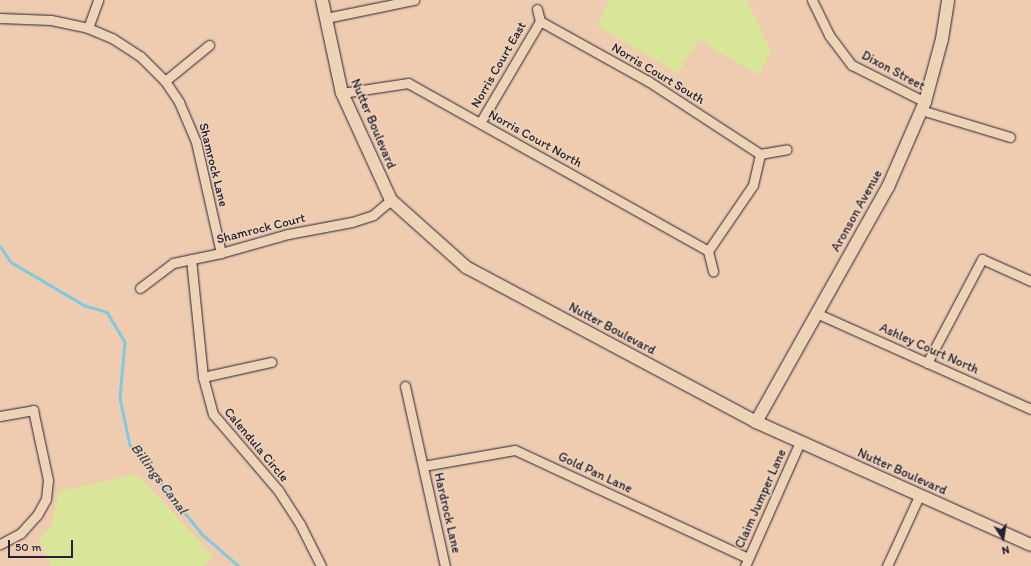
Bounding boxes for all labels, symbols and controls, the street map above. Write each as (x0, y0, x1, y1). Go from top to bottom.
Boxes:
street label: Norris Court East (468, 19, 530, 111)
street label: Norris Court South (609, 40, 707, 108)
street label: Dixon Street (859, 48, 927, 94)
street label: Nutter Boulevard (347, 76, 399, 172)
street label: Norris Court North (485, 107, 585, 171)
street label: Shamrock Lane (195, 121, 231, 209)
street label: Aronson Avenue (828, 168, 886, 254)
street label: Shamrock Court (215, 210, 307, 248)
street label: Nutter Boulevard (566, 299, 658, 359)
street label: Ashley Court North (877, 320, 981, 378)
street label: Calendula Circle (220, 405, 292, 485)
water label: Billings Canal (127, 441, 191, 517)
street label: Nutter Boulevard (855, 445, 949, 499)
street label: Claim Jumper Lane (732, 447, 790, 551)
street label: Gold Pan Lane (555, 449, 635, 497)
street label: Hardrock Lane (430, 471, 464, 555)
north arrow (983, 518, 1023, 558)
scale bar (10, 532, 75, 558)
text: 50 m (15, 540, 41, 554)
text: N (1001, 543, 1011, 557)

